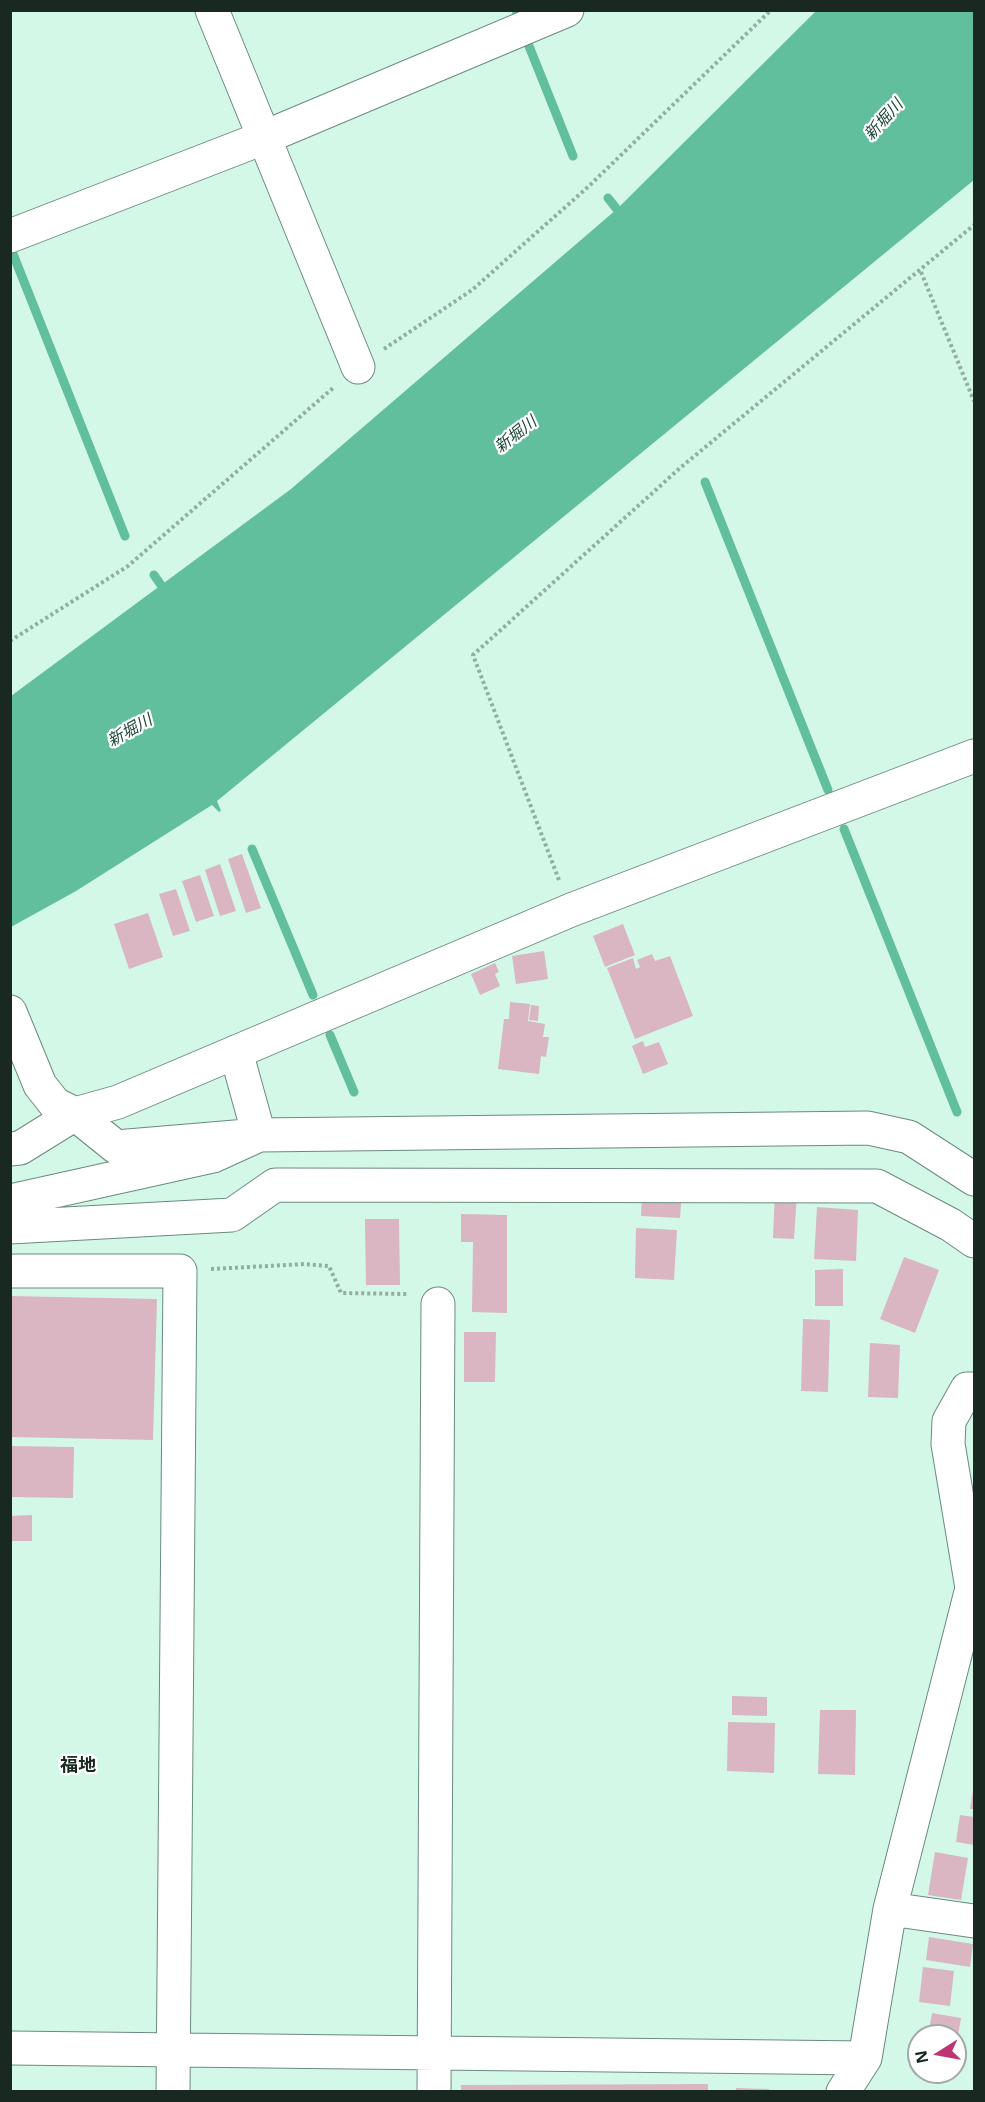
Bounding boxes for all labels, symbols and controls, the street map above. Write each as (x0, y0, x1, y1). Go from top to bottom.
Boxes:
water label: 新堀川 (861, 96, 907, 144)
water label: 新堀川 (491, 413, 541, 457)
water label: 新堀川 (104, 711, 156, 751)
district label: 福地 (60, 1755, 96, 1777)
north arrow (907, 2024, 967, 2084)
text: N (909, 2049, 933, 2066)

